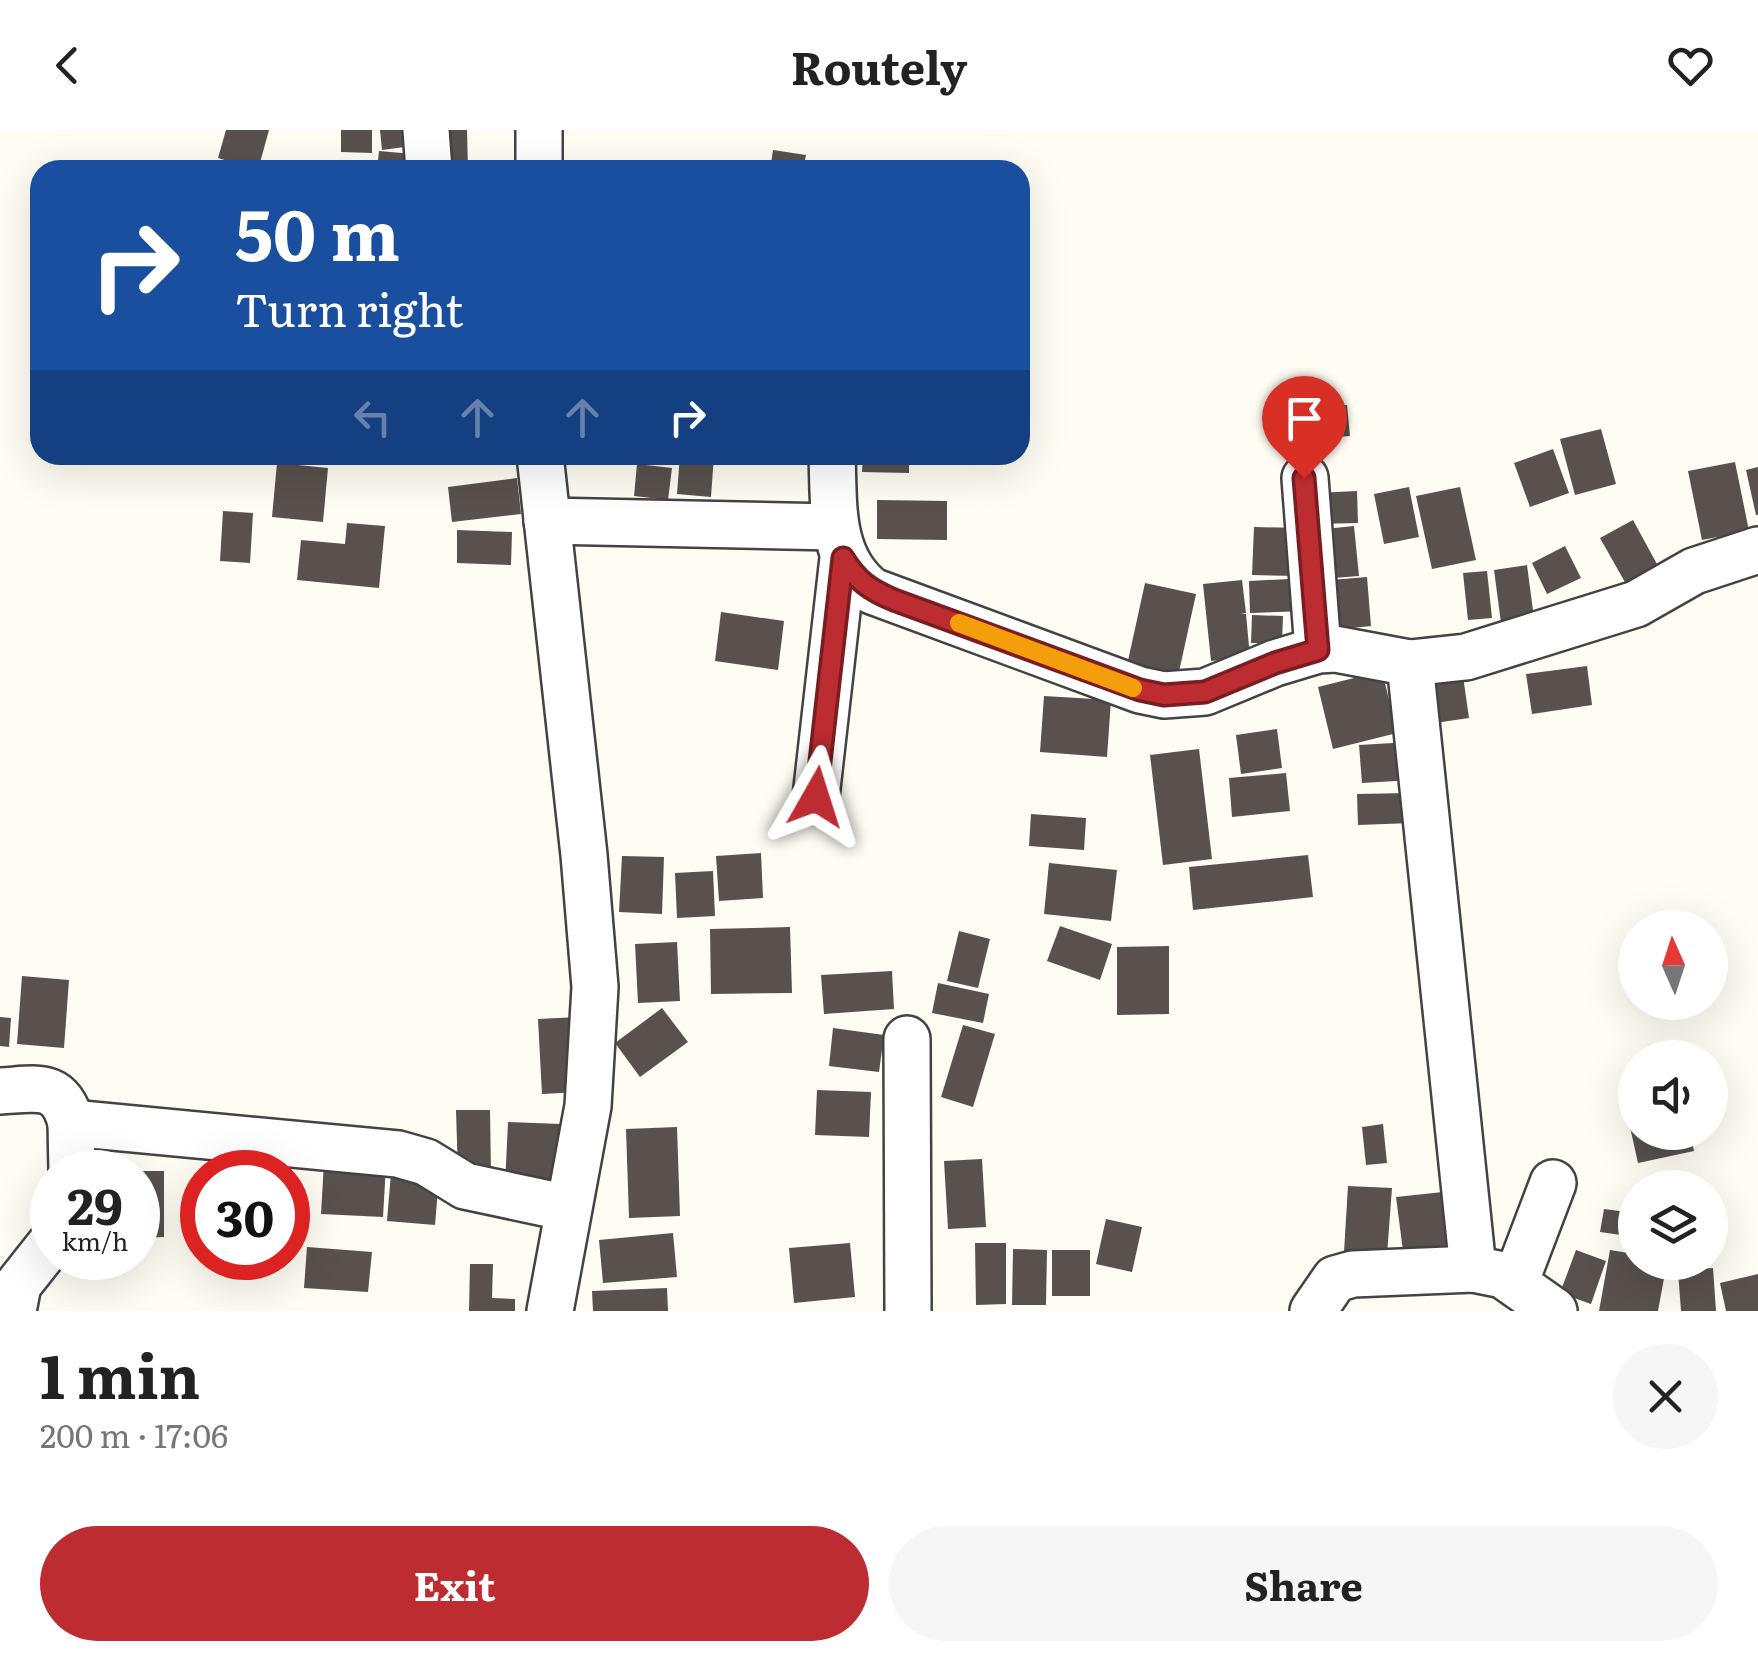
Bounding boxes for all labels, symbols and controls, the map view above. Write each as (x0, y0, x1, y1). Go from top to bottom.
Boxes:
text: Routely (791, 32, 967, 99)
icon: back (40, 38, 95, 93)
icon: heart (1663, 38, 1718, 93)
text: 50 m (235, 179, 400, 283)
icon: right (70, 200, 200, 330)
text: Turn right (235, 274, 463, 341)
pin (1262, 376, 1347, 479)
icon: left (345, 390, 400, 445)
icon: ahead (450, 390, 505, 445)
icon: ahead (555, 390, 610, 445)
icon: right (660, 390, 715, 445)
icon: arrive (1277, 391, 1332, 446)
position arrow (764, 745, 868, 849)
north arrow (1618, 910, 1728, 1020)
map controls (1618, 910, 1728, 1280)
button: sound (1618, 1040, 1728, 1150)
speed limit sign: 30 (180, 1150, 310, 1280)
text: 29 (67, 1166, 123, 1240)
button: layers (1618, 1170, 1728, 1280)
text: km/h (62, 1222, 128, 1259)
text: 1 min (40, 1328, 200, 1417)
button: close (1613, 1344, 1718, 1449)
text: 200 m · 17:06 (40, 1410, 228, 1458)
button: Exit (40, 1526, 869, 1641)
button: Share (889, 1526, 1718, 1641)

